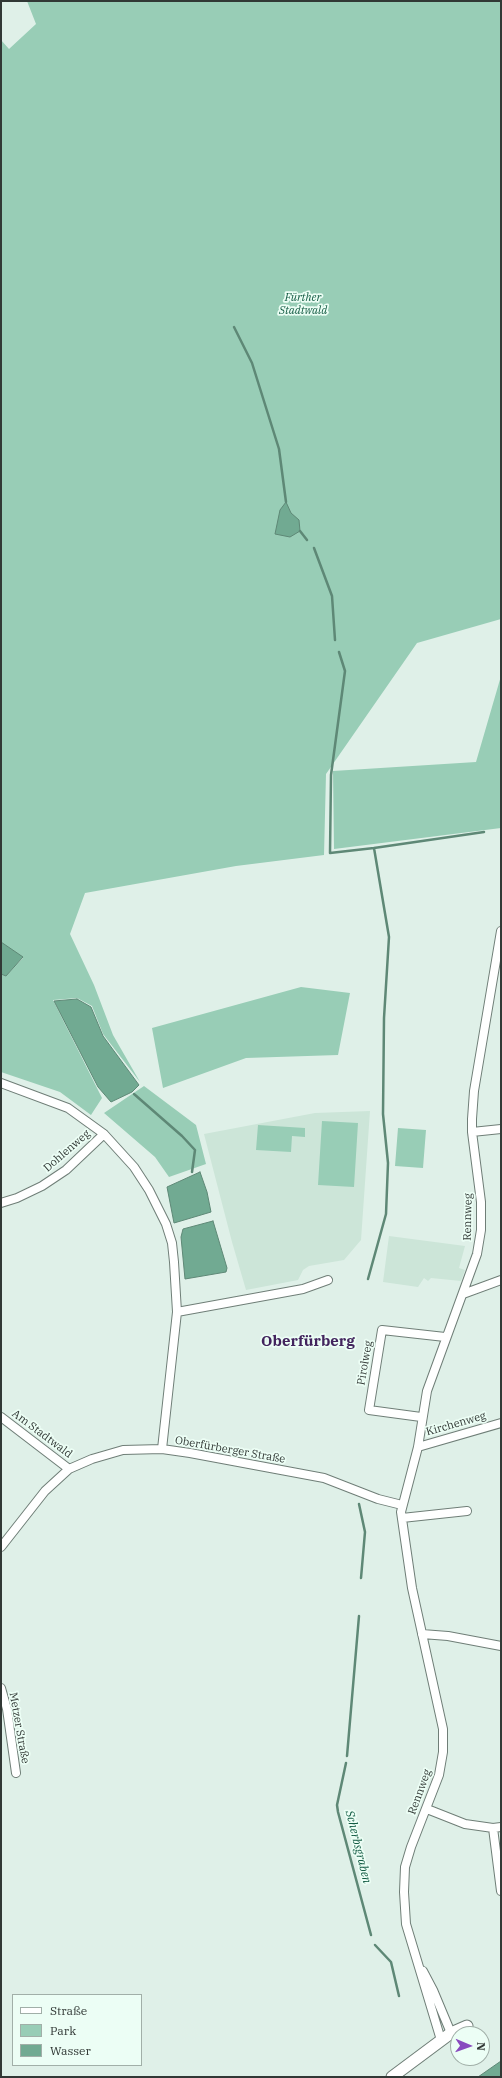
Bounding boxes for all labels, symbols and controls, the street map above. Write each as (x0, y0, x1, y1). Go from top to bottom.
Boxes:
park label: Fürther Stadtwald (279, 291, 327, 317)
street label: Dohlenweg (41, 1127, 93, 1175)
street label: Rennweg (461, 1193, 475, 1241)
district label: Oberfürberg (261, 1333, 355, 1351)
street label: Pirolweg (355, 1340, 375, 1386)
street label: Am Stadtwald (9, 1407, 75, 1461)
street label: Kirchenweg (424, 1409, 488, 1439)
street label: Oberfürberger Straße (174, 1434, 286, 1466)
street label: Metzer Straße (6, 1691, 32, 1765)
street label: Rennweg (406, 1767, 434, 1817)
water label: Scherbsgraben (342, 1809, 374, 1885)
legend (12, 1994, 142, 2066)
text: Straße (50, 2003, 87, 2018)
text: Park (50, 2023, 76, 2038)
north arrow (450, 2026, 490, 2066)
text: N (474, 2042, 488, 2051)
text: Wasser (50, 2043, 91, 2058)

